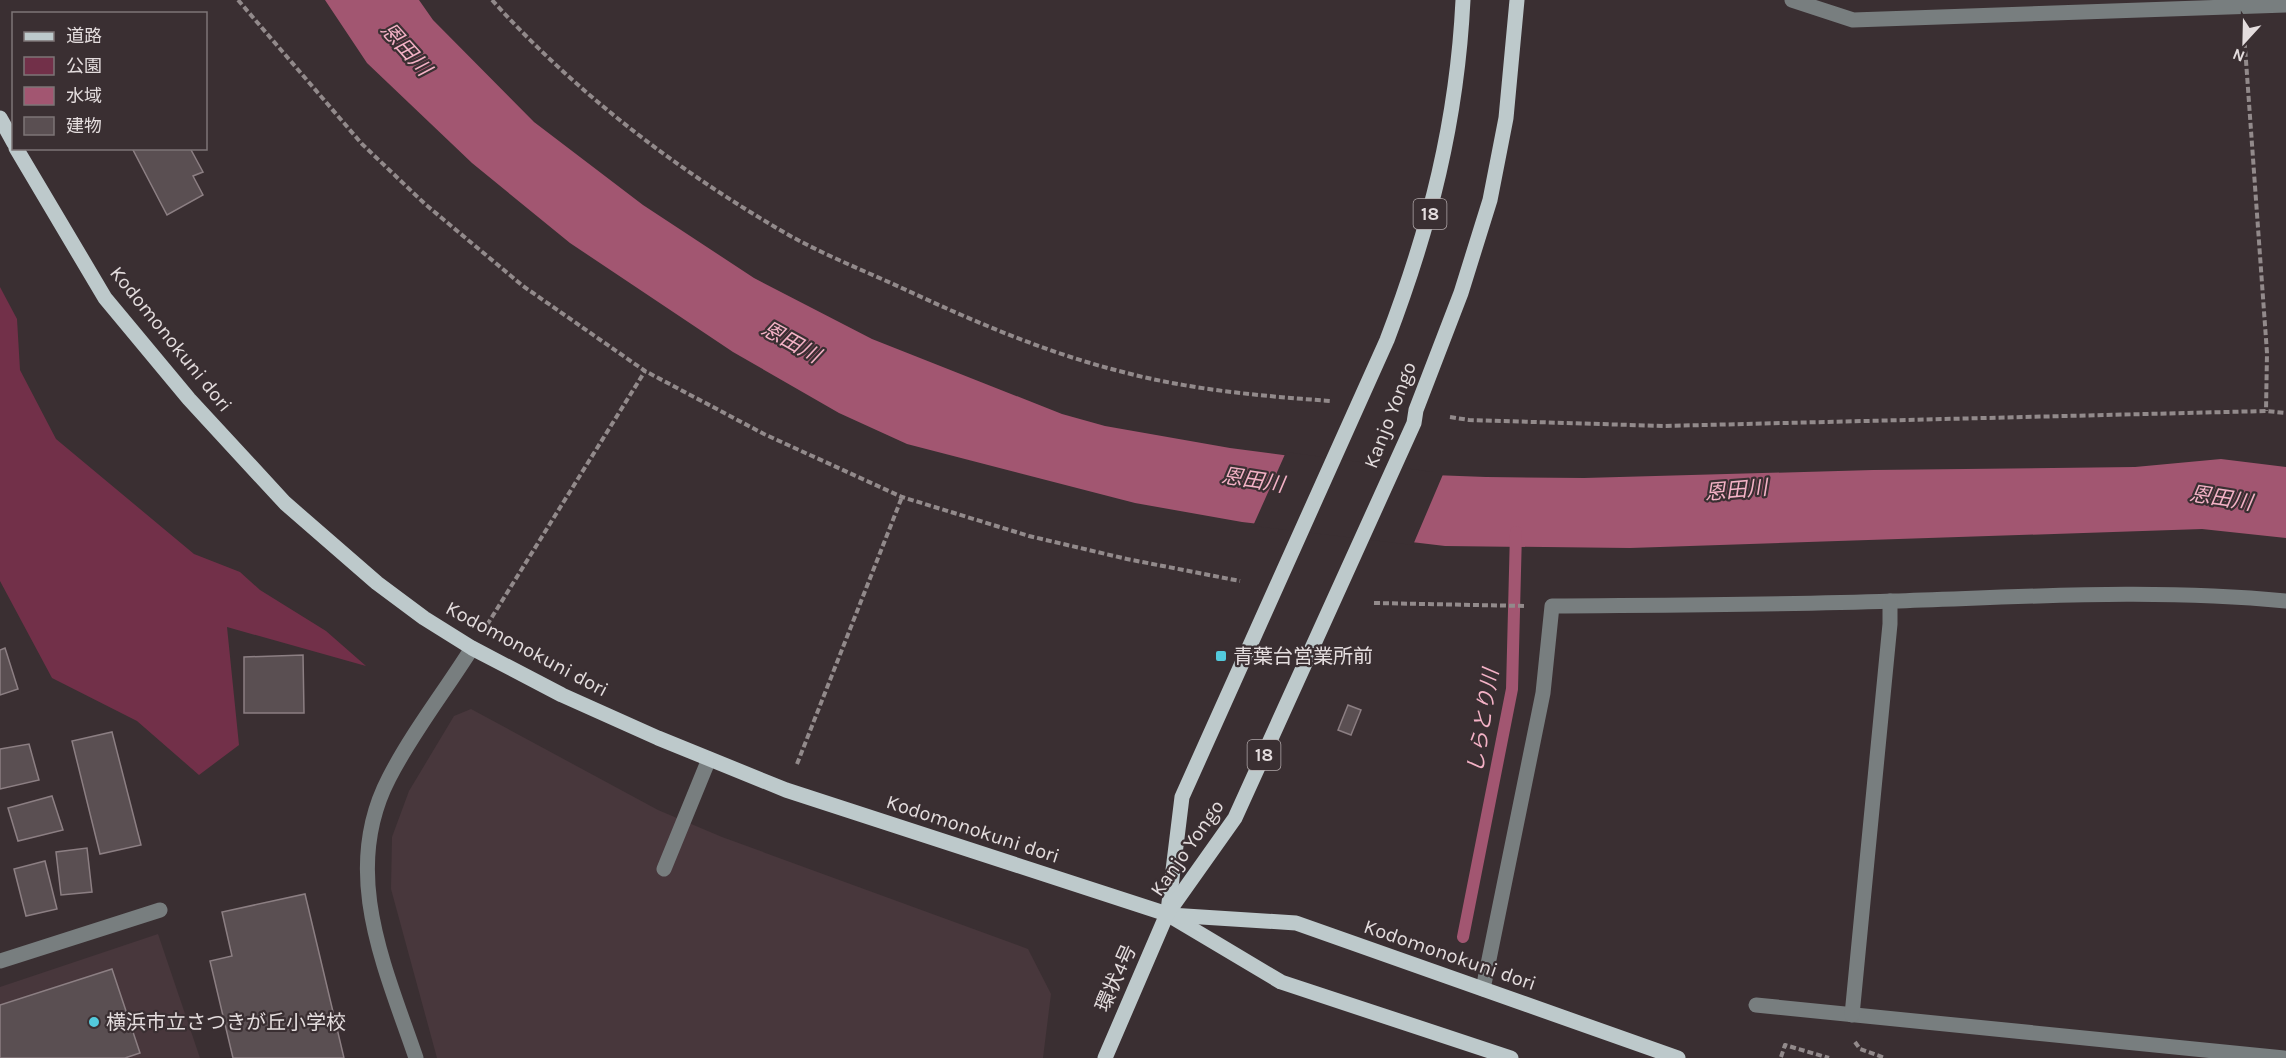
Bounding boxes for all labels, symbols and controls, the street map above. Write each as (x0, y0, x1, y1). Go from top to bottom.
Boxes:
legend (12, 12, 207, 150)
north arrow (2214, 12, 2274, 72)
water label: 恩田川 (376, 18, 437, 82)
text: 道路 (66, 25, 102, 47)
text: N (2230, 44, 2247, 66)
text: 公園 (66, 55, 102, 77)
text: 水域 (66, 85, 102, 107)
text: 建物 (66, 115, 102, 137)
road number: 18 (1414, 199, 1446, 229)
street label: Kodomonokuni dori (105, 262, 237, 416)
water label: 恩田川 (758, 316, 826, 369)
street label: Kanjo Yongo (1359, 359, 1421, 471)
water label: 恩田川 (1220, 463, 1288, 497)
water label: 恩田川 (1704, 475, 1770, 505)
water label: 恩田川 (2188, 481, 2256, 515)
street label: Kodomonokuni dori (442, 596, 612, 702)
place label: 青葉台営業所前 (1233, 645, 1373, 668)
marker: 青葉台営業所前 (1214, 649, 1228, 663)
water label: しらとり川 (1463, 665, 1503, 775)
road number: 18 (1248, 740, 1280, 770)
street label: Kodomonokuni dori (884, 790, 1062, 868)
street label: Kanjo Yongo (1145, 795, 1229, 901)
street label: Kodomonokuni dori (1361, 915, 1539, 995)
street label: 環状4号 (1091, 941, 1141, 1015)
place label: 横浜市立さつきが丘小学校 (106, 1011, 346, 1034)
marker: 横浜市立さつきが丘小学校 (87, 1015, 101, 1029)

